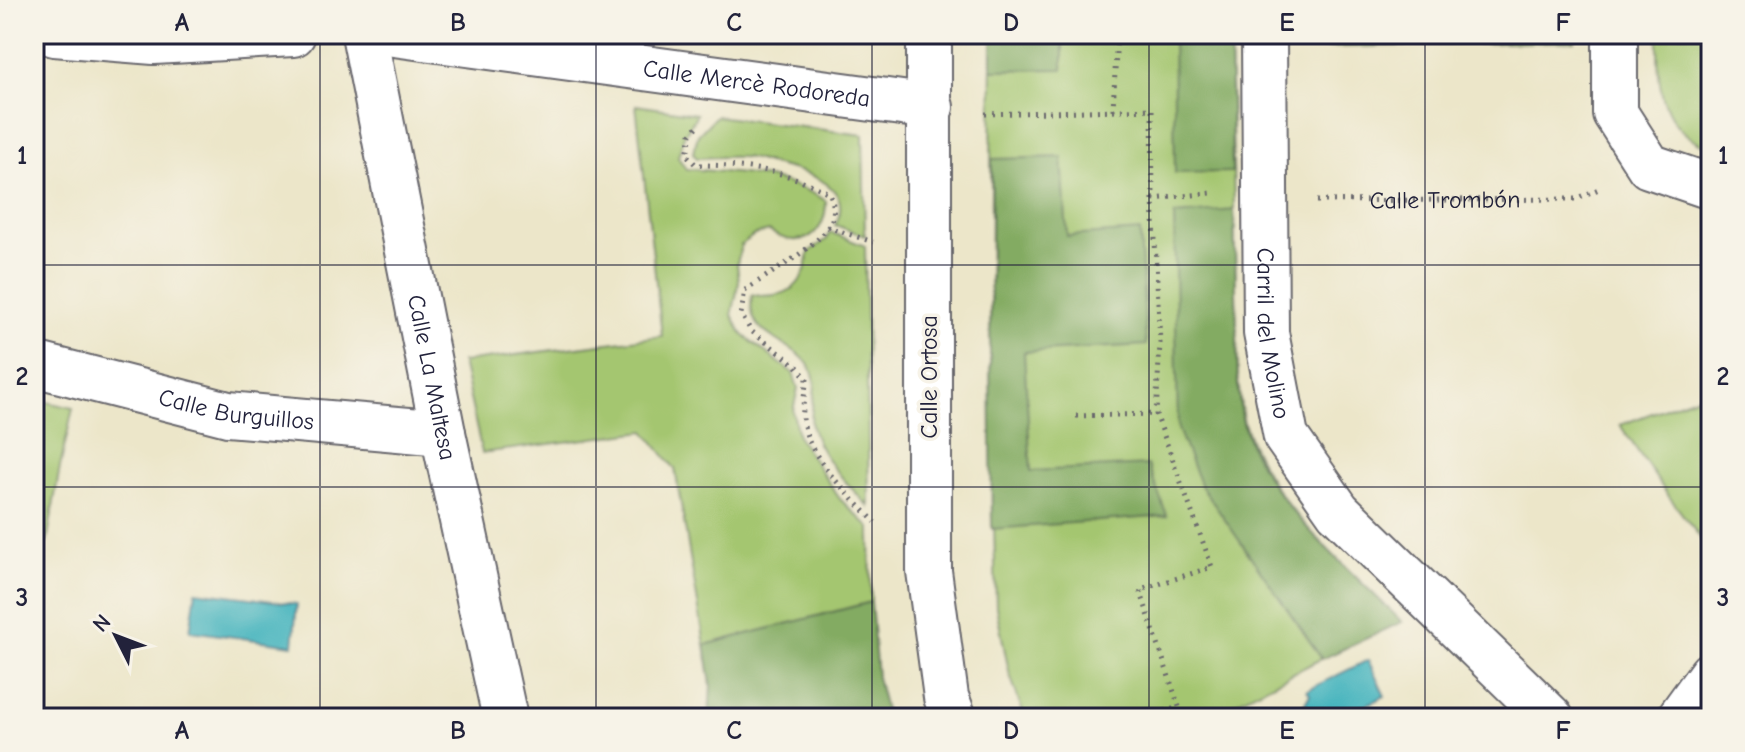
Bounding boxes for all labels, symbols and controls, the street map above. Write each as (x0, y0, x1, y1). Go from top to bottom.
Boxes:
text: A (175, 8, 190, 38)
text: B (450, 8, 466, 38)
text: C (726, 8, 742, 38)
text: D (1003, 8, 1019, 38)
text: E (1279, 8, 1295, 38)
text: F (1555, 8, 1571, 38)
street label: Calle Mercè Rodoreda (641, 54, 872, 113)
text: 1 (17, 141, 27, 171)
text: 1 (1718, 141, 1728, 171)
street label: Calle Trombón (1369, 185, 1520, 215)
street label: Carril del Molino (1251, 248, 1296, 421)
street label: Calle La Maltesa (402, 292, 462, 463)
street label: Calle Ortosa (915, 315, 943, 439)
text: 2 (16, 362, 28, 392)
text: 2 (1717, 362, 1729, 392)
street label: Calle Burguillos (156, 383, 315, 436)
text: 3 (16, 583, 28, 613)
text: 3 (1717, 583, 1729, 613)
north arrow (76, 596, 156, 676)
text: N (87, 609, 116, 637)
text: A (175, 716, 190, 746)
text: B (450, 716, 466, 746)
text: C (726, 716, 742, 746)
text: D (1003, 716, 1019, 746)
text: E (1279, 716, 1295, 746)
text: F (1555, 716, 1571, 746)

